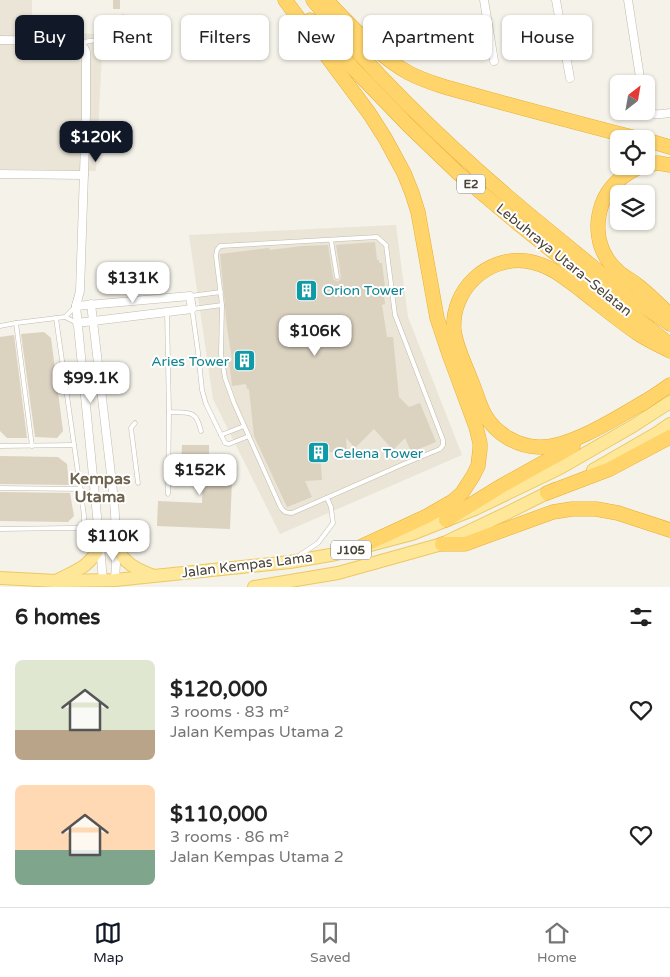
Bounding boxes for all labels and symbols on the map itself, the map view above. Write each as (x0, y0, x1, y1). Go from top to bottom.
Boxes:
north arrow (610, 75, 655, 120)
pin: $120K (61, 120, 131, 163)
road number: E2 (457, 174, 485, 193)
street label: Lebuhraya Utara–Selatan (493, 200, 635, 320)
pin: $131K (98, 262, 168, 304)
building icon: Orion Tower (295, 278, 319, 302)
place label: Orion Tower (323, 282, 405, 299)
pin: $106K (280, 314, 350, 357)
building icon: Aries Tower (233, 349, 257, 373)
place label: Aries Tower (151, 353, 230, 370)
pin: $99.1K (50, 362, 132, 404)
building icon: Celena Tower (306, 441, 330, 465)
place label: Celena Tower (334, 445, 424, 462)
pin: $152K (165, 454, 235, 496)
district label: Kempas Utama (69, 469, 131, 507)
pin: $110K (78, 520, 148, 562)
road number: J105 (331, 540, 371, 560)
street label: Jalan Kempas Lama (181, 549, 313, 581)

